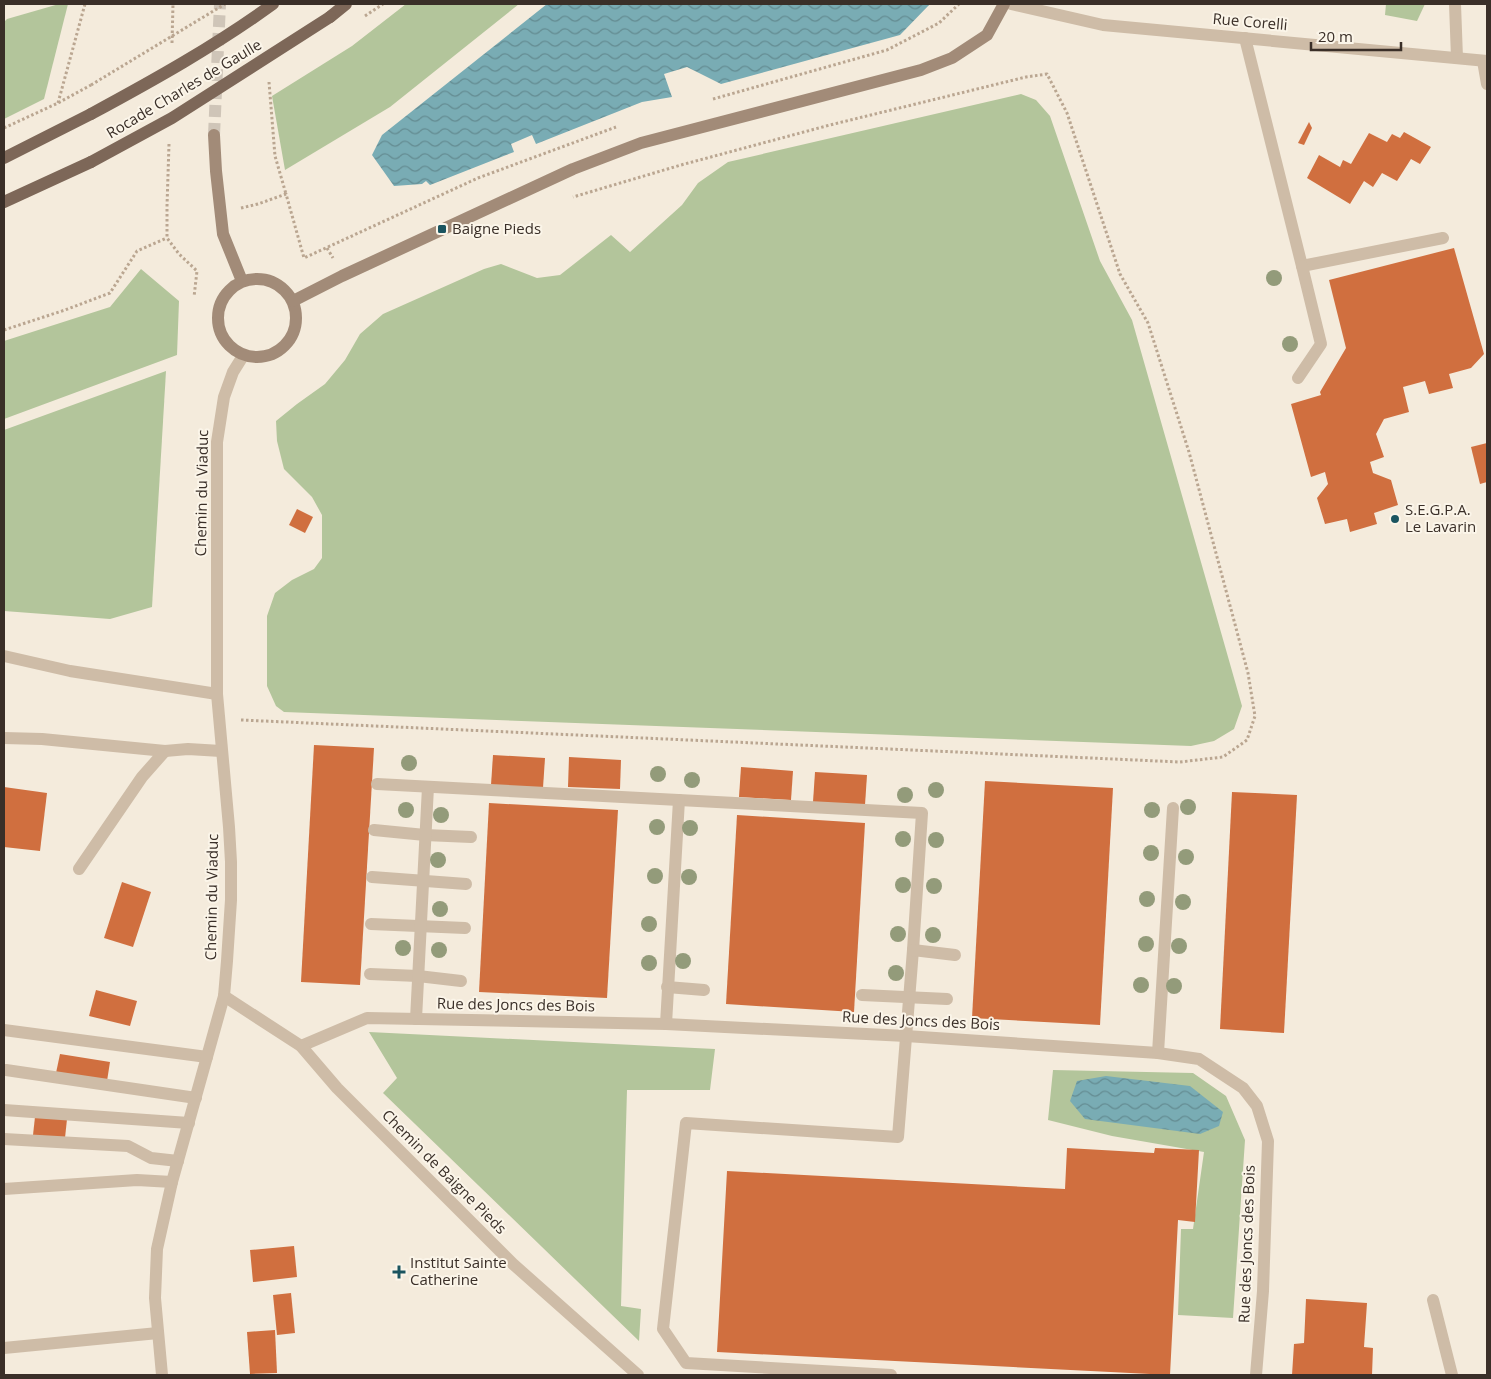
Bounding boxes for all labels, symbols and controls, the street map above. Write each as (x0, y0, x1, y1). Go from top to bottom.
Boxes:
street label: Rue Corelli (1212, 8, 1288, 34)
scale bar (1311, 20, 1401, 52)
text: 20 m (1318, 26, 1353, 46)
street label: Rocade Charles de Gaulle (102, 34, 265, 142)
place label: Baigne Pieds (452, 218, 541, 238)
marker: Baigne Pieds (436, 223, 448, 235)
street label: Chemin du Viaduc (190, 429, 212, 557)
place label: S.E.G.P.A. Le Lavarin (1405, 499, 1476, 536)
marker: S.E.G.P.A. Le Lavarin (1389, 513, 1401, 525)
street label: Chemin du Viaduc (200, 833, 222, 961)
street label: Rue des Joncs des Bois (437, 993, 595, 1015)
street label: Rue des Joncs des Bois (842, 1006, 1001, 1034)
street label: Chemin de Baigne Pieds (378, 1105, 511, 1238)
street label: Rue des Joncs des Bois (1233, 1165, 1259, 1323)
place label: Institut Sainte Catherine (410, 1252, 507, 1289)
marker: Institut Sainte Catherine (392, 1265, 406, 1279)

